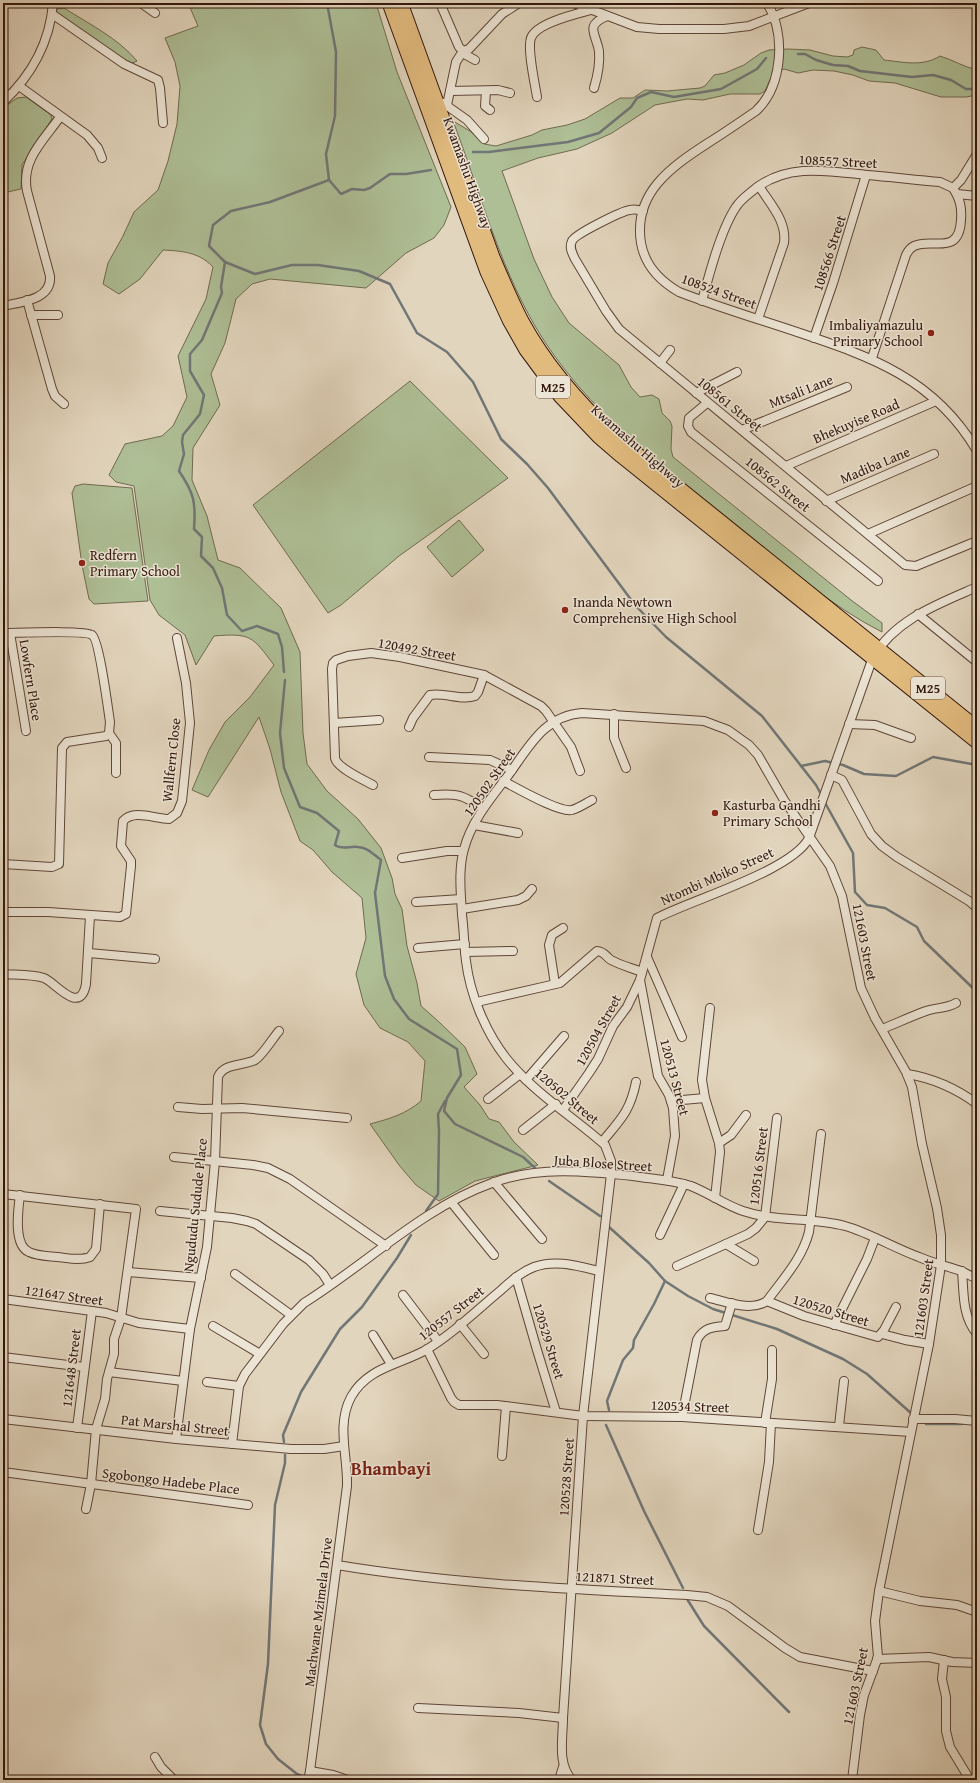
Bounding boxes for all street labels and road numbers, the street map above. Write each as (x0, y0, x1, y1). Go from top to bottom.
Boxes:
street label: Kwamashu Highway (438, 114, 498, 232)
street label: 108557 Street (798, 149, 878, 173)
street label: 108566 Street (807, 212, 851, 294)
street label: 108524 Street (678, 268, 760, 314)
street label: Mtsali Lane (766, 369, 836, 413)
street label: 108561 Street (693, 371, 767, 437)
road number: M25 (536, 376, 570, 398)
street label: Bhekuyise Road (810, 394, 903, 448)
street label: Kwamashu Highway (587, 400, 689, 492)
street label: Madiba Lane (837, 441, 913, 489)
street label: 108562 Street (741, 451, 815, 517)
street label: 120492 Street (376, 632, 458, 666)
street label: Lowfern Place (15, 638, 47, 723)
road number: M25 (911, 677, 945, 699)
street label: Wallfern Close (157, 717, 185, 803)
street label: 120502 Street (458, 744, 520, 820)
street label: Ntombi Mbiko Street (657, 842, 777, 910)
street label: 121603 Street (848, 901, 882, 983)
street label: 120504 Street (570, 991, 626, 1069)
street label: 120513 Street (655, 1036, 695, 1118)
street label: 120502 Street (530, 1063, 604, 1129)
street label: 120516 Street (743, 1126, 773, 1206)
street label: Ngududu Sudude Place (178, 1137, 212, 1273)
street label: Juba Blose Street (551, 1149, 653, 1176)
street label: 121603 Street (908, 1257, 938, 1338)
street label: 121647 Street (24, 1280, 105, 1310)
street label: 120557 Street (414, 1281, 488, 1345)
street label: 120520 Street (790, 1289, 872, 1331)
street label: 120529 Street (528, 1300, 570, 1382)
street label: 121648 Street (56, 1328, 86, 1408)
street label: 120534 Street (650, 1395, 730, 1417)
street label: Pat Marshal Street (120, 1409, 230, 1441)
street label: 120528 Street (553, 1437, 579, 1517)
street label: Sgobongo Hadebe Place (101, 1463, 241, 1499)
street label: Machwane Mzimela Drive (299, 1536, 337, 1688)
street label: 121871 Street (575, 1566, 655, 1590)
street label: 121603 Street (837, 1645, 873, 1727)

